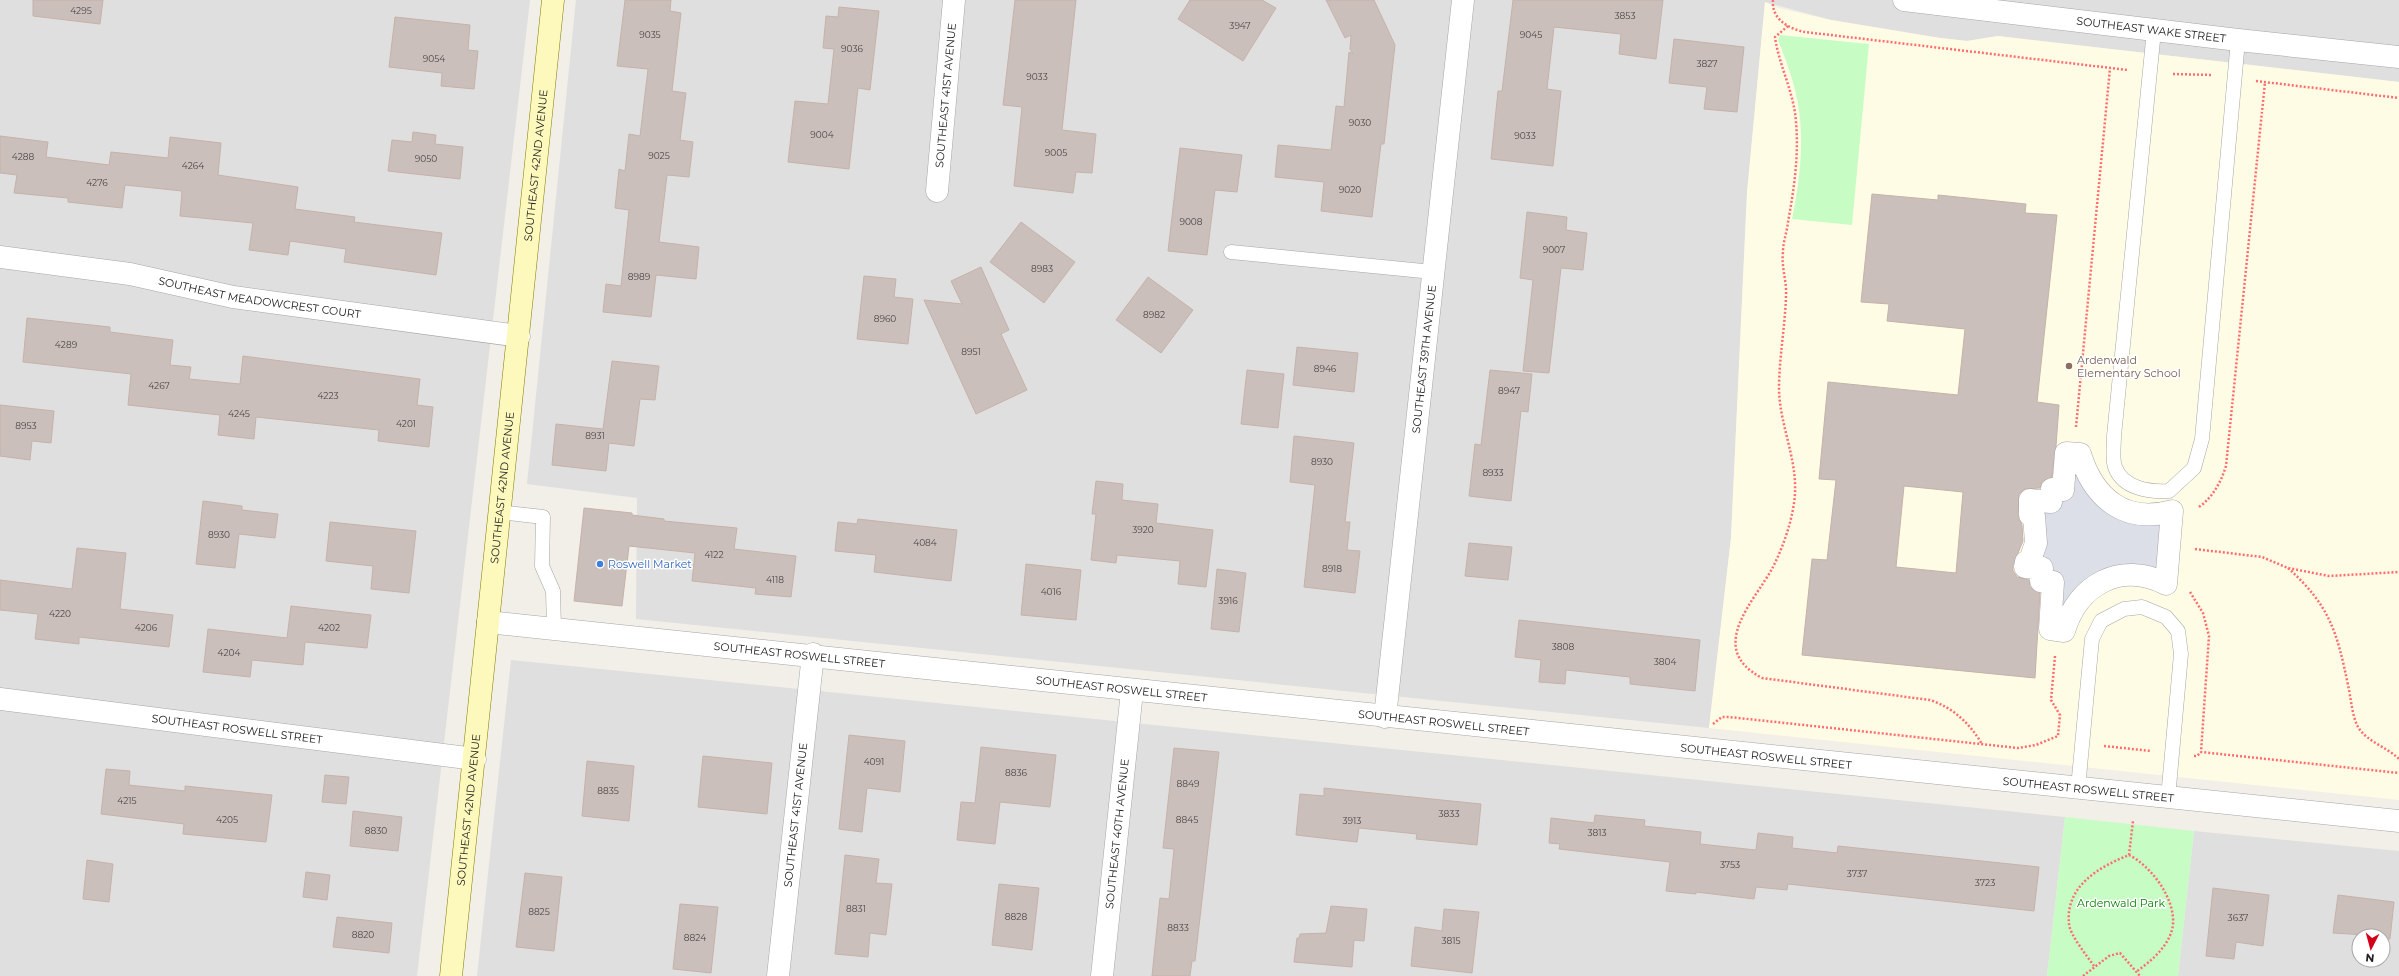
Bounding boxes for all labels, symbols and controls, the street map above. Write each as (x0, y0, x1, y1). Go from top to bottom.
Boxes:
house number: 4295 (70, 5, 92, 16)
house number: 3853 (1615, 10, 1635, 21)
street label: SOUTHEAST WAKE STREET (2076, 14, 2228, 46)
house number: 3947 (1229, 20, 1251, 31)
street label: SOUTHEAST 41ST AVENUE (932, 22, 959, 168)
house number: 9035 (639, 29, 661, 40)
house number: 9045 (1520, 29, 1542, 40)
house number: 9036 (841, 43, 863, 54)
house number: 9054 (423, 53, 445, 64)
house number: 3827 (1696, 58, 1718, 69)
house number: 9033 (1026, 71, 1048, 82)
street label: SOUTHEAST 42ND AVENUE (521, 89, 551, 242)
house number: 9030 (1349, 117, 1371, 128)
house number: 9004 (810, 129, 834, 140)
house number: 9033 (1514, 130, 1536, 141)
house number: 9005 (1045, 147, 1067, 158)
house number: 9025 (648, 150, 670, 161)
house number: 4288 (12, 151, 35, 162)
house number: 9050 (415, 153, 437, 164)
house number: 4264 (182, 160, 204, 171)
house number: 4276 (86, 177, 108, 188)
house number: 9020 (1339, 184, 1361, 195)
house number: 9008 (1179, 216, 1203, 227)
house number: 9007 (1543, 244, 1565, 255)
house number: 8983 (1031, 263, 1053, 274)
house number: 8989 (628, 271, 651, 282)
street label: SOUTHEAST MEADOWCREST COURT (157, 274, 362, 321)
street label: SOUTHEAST 39TH AVENUE (1409, 284, 1439, 434)
house number: 8982 (1143, 309, 1165, 320)
house number: 8960 (874, 313, 896, 324)
house number: 4289 (55, 339, 78, 350)
house number: 8951 (961, 346, 981, 357)
place label: Ardenwald Elementary School (2077, 353, 2181, 380)
marker: Ardenwald Elementary School (2064, 361, 2074, 371)
house number: 8946 (1314, 363, 1337, 374)
house number: 4267 (148, 380, 170, 391)
house number: 8947 (1498, 385, 1520, 396)
house number: 4223 (317, 390, 339, 401)
house number: 4245 (228, 408, 250, 419)
street label: SOUTHEAST 42ND AVENUE (487, 411, 517, 564)
house number: 4201 (396, 418, 416, 429)
house number: 8953 (15, 420, 37, 431)
house number: 8931 (585, 430, 605, 441)
house number: 8930 (1311, 456, 1333, 467)
house number: 8933 (1482, 467, 1504, 478)
house number: 3920 (1132, 524, 1154, 535)
house number: 8930 (208, 529, 230, 540)
house number: 4084 (913, 537, 937, 548)
house number: 4122 (704, 549, 724, 560)
place label: Roswell Market (608, 557, 692, 571)
marker: Roswell Market (595, 559, 605, 569)
house number: 8918 (1322, 563, 1342, 574)
house number: 4118 (766, 574, 784, 585)
house number: 4016 (1041, 586, 1062, 597)
house number: 3916 (1218, 595, 1238, 606)
house number: 4220 (49, 608, 71, 619)
house number: 4206 (135, 622, 158, 633)
house number: 4202 (318, 622, 340, 633)
street label: SOUTHEAST ROSWELL STREET (713, 639, 886, 671)
house number: 3808 (1552, 641, 1575, 652)
house number: 4204 (218, 647, 241, 658)
house number: 3804 (1654, 656, 1676, 667)
street label: SOUTHEAST ROSWELL STREET (1035, 673, 1209, 705)
street label: SOUTHEAST ROSWELL STREET (1357, 707, 1531, 739)
street label: SOUTHEAST ROSWELL STREET (151, 711, 324, 747)
street label: SOUTHEAST 42ND AVENUE (453, 733, 483, 887)
street label: SOUTHEAST ROSWELL STREET (1680, 740, 1853, 772)
street label: SOUTHEAST 41ST AVENUE (781, 742, 810, 888)
house number: 4091 (864, 756, 884, 767)
street label: SOUTHEAST 40TH AVENUE (1102, 758, 1132, 910)
house number: 8836 (1005, 767, 1028, 778)
street label: SOUTHEAST ROSWELL STREET (2002, 774, 2175, 805)
house number: 8849 (1177, 778, 1200, 789)
house number: 8835 (597, 785, 619, 796)
house number: 4215 (117, 795, 137, 806)
house number: 3833 (1439, 808, 1459, 819)
house number: 4205 (216, 814, 238, 825)
house number: 8845 (1176, 814, 1198, 825)
house number: 3913 (1343, 815, 1361, 826)
house number: 8830 (365, 825, 387, 836)
house number: 3813 (1587, 827, 1607, 838)
house number: 3753 (1720, 859, 1740, 870)
house number: 3737 (1847, 868, 1867, 879)
house number: 3723 (1975, 877, 1995, 888)
park label: Ardenwald Park (2077, 896, 2165, 910)
house number: 8831 (846, 903, 866, 914)
house number: 8825 (528, 906, 550, 917)
house number: 8828 (1005, 911, 1027, 922)
house number: 3637 (2228, 912, 2248, 923)
house number: 8833 (1167, 922, 1189, 933)
north arrow (2351, 928, 2391, 968)
house number: 8820 (352, 929, 374, 940)
house number: 8824 (684, 932, 706, 943)
house number: 3815 (1441, 935, 1461, 946)
text: N (2365, 951, 2375, 965)

